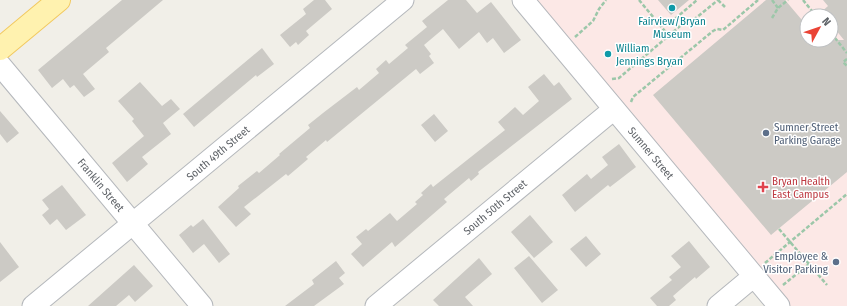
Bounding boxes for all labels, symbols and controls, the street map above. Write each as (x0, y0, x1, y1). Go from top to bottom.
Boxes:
marker: Fairview/Bryan Museum (667, 3, 677, 13)
north arrow (799, 8, 839, 48)
place label: Fairview/Bryan Museum (638, 15, 706, 41)
text: N (819, 15, 833, 29)
place label: William Jennings Bryan (616, 42, 683, 68)
marker: William Jennings Bryan (603, 49, 613, 59)
place label: Sumner Street Parking Garage (774, 121, 841, 147)
street label: South 49th Street (184, 123, 253, 184)
street label: Sumner Street (625, 124, 677, 182)
marker: Sumner Street Parking Garage (761, 128, 771, 138)
street label: Franklin Street (75, 156, 127, 215)
place label: Bryan Health East Campus (772, 175, 830, 201)
street label: South 50th Street (461, 177, 530, 238)
marker: Bryan Health East Campus (757, 181, 769, 193)
place label: Employee & Visitor Parking (763, 250, 829, 276)
marker: Employee & Visitor Parking (831, 257, 841, 267)

